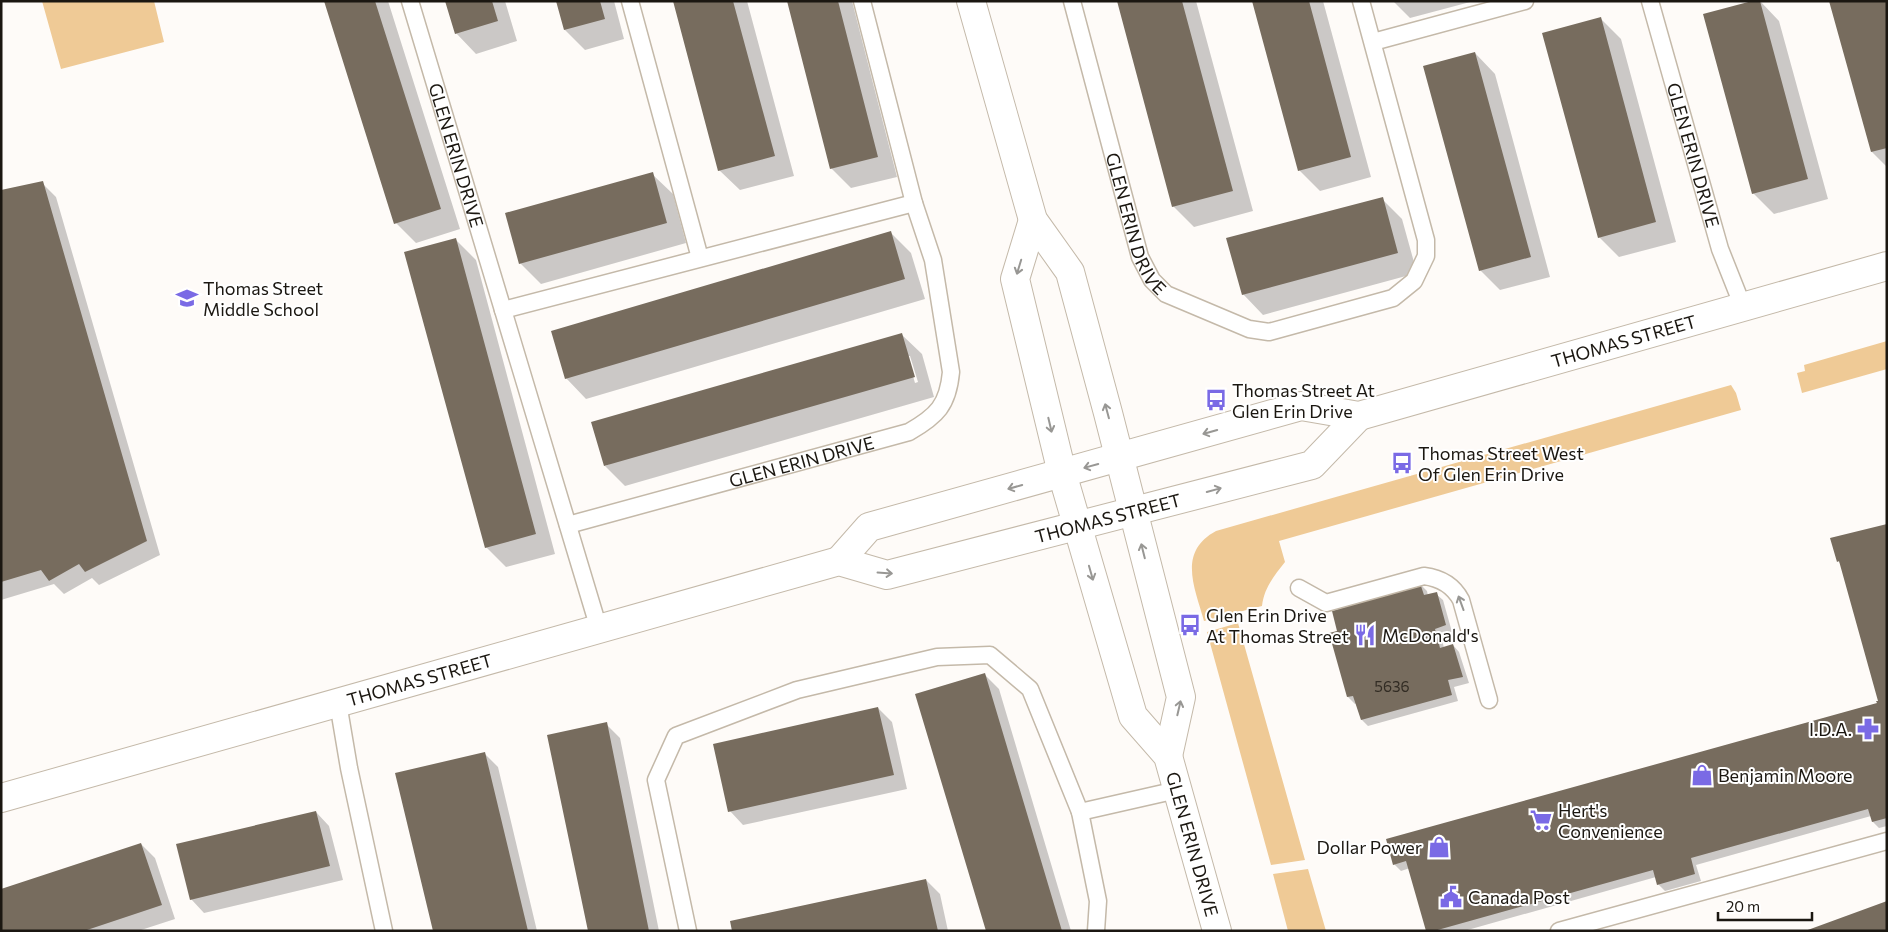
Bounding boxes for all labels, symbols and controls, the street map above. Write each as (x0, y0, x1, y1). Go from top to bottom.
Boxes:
street label: GLEN ERIN DRIVE (424, 80, 488, 230)
street label: GLEN ERIN DRIVE (1663, 80, 1724, 230)
street label: GLEN ERIN DRIVE (1102, 150, 1171, 299)
one-way arrow (1013, 259, 1023, 275)
place label: Thomas Street Middle School (203, 277, 323, 320)
school or university icon: Thomas Street Middle School (174, 285, 200, 311)
street label: THOMAS STREET (1549, 310, 1699, 372)
place label: Thomas Street At Glen Erin Drive (1232, 379, 1375, 422)
bus stop icon: Thomas Street At Glen Erin Drive (1203, 387, 1229, 413)
one-way arrow (1102, 403, 1111, 419)
one-way arrow (1046, 417, 1055, 433)
one-way arrow (1202, 428, 1218, 438)
street label: GLEN ERIN DRIVE (726, 431, 876, 492)
place label: Thomas Street West Of Glen Erin Drive (1418, 442, 1584, 485)
bus stop icon: Thomas Street West Of Glen Erin Drive (1389, 450, 1415, 476)
one-way arrow (1083, 461, 1099, 471)
one-way arrow (1007, 482, 1023, 492)
one-way arrow (1206, 485, 1222, 494)
street label: THOMAS STREET (1033, 488, 1183, 547)
one-way arrow (1138, 544, 1147, 560)
one-way arrow (1086, 564, 1096, 580)
one-way arrow (877, 568, 893, 577)
one-way arrow (1456, 596, 1465, 611)
place label: Glen Erin Drive At Thomas Street (1206, 604, 1349, 647)
bus stop icon: Glen Erin Drive At Thomas Street (1177, 612, 1203, 638)
restaurant icon: McDonald's (1352, 622, 1378, 648)
place label: McDonald's (1382, 624, 1479, 646)
street label: THOMAS STREET (344, 649, 495, 711)
house number: 5636 (1374, 677, 1410, 695)
one-way arrow (1175, 701, 1184, 717)
pharmacy icon: I.D.A. (1855, 716, 1881, 742)
place label: I.D.A. (1809, 718, 1852, 740)
shop icon: Benjamin Moore (1689, 762, 1715, 788)
place label: Benjamin Moore (1718, 764, 1853, 786)
street label: GLEN ERIN DRIVE (1162, 769, 1223, 919)
place label: Hert's Convenience (1558, 799, 1663, 842)
supermarket icon: Hert's Convenience (1528, 807, 1554, 833)
shop icon: Dollar Power (1426, 834, 1452, 860)
place label: Dollar Power (1317, 836, 1422, 858)
public building icon: Canada Post (1438, 884, 1464, 910)
place label: Canada Post (1468, 886, 1570, 908)
scale bar (1718, 890, 1812, 922)
text: 20 m (1726, 897, 1760, 915)

